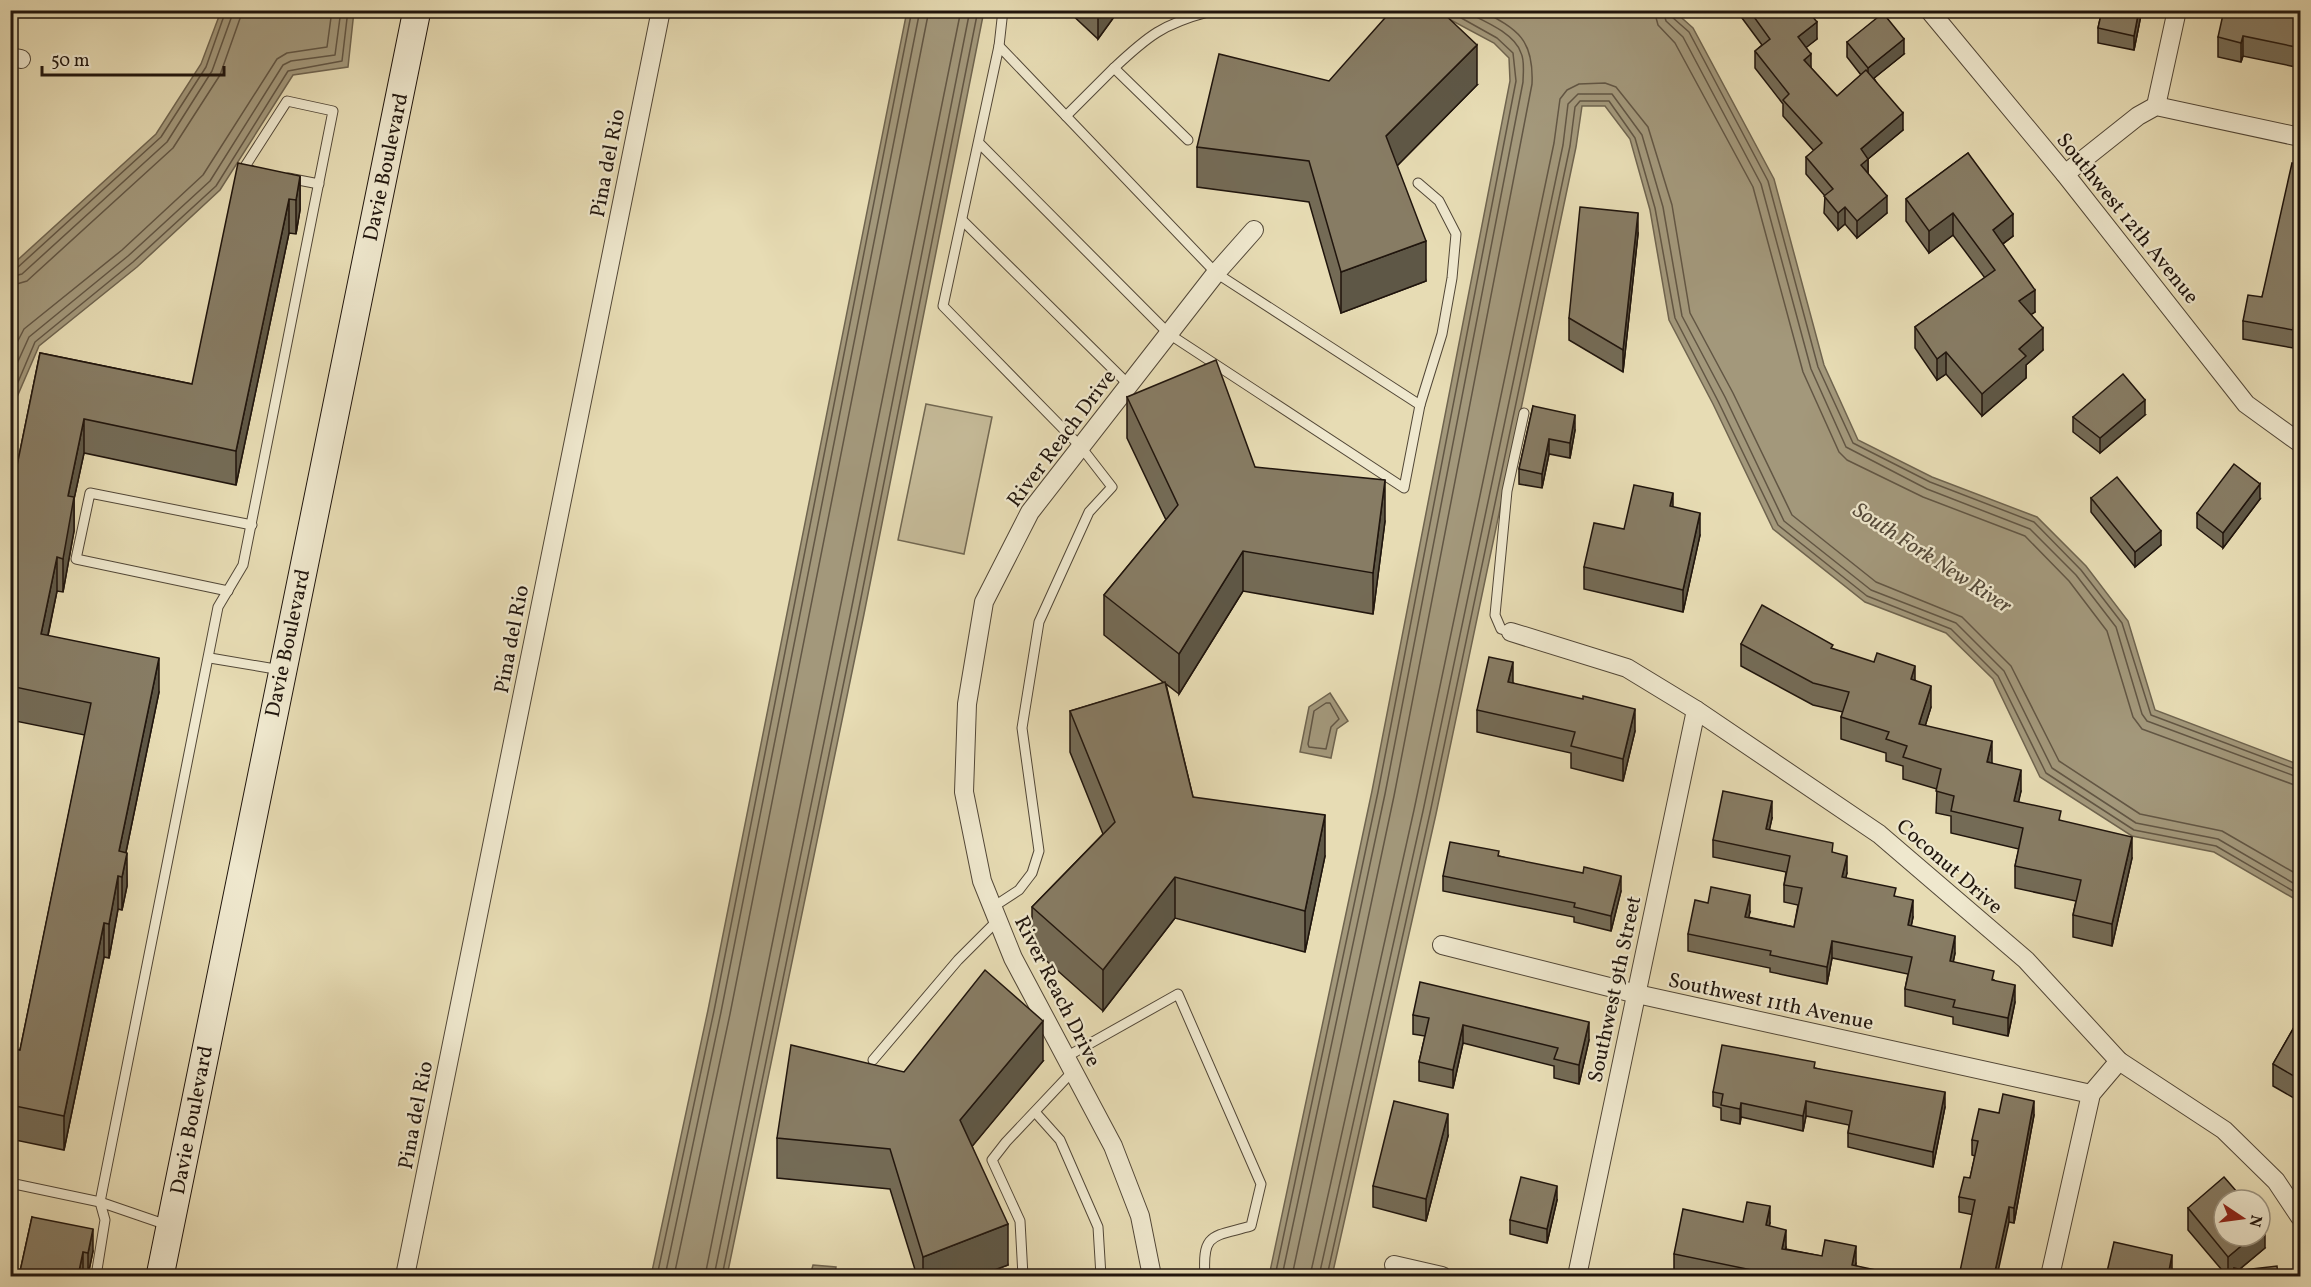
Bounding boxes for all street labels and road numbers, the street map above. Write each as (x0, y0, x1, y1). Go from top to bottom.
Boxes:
street label: Davie Boulevard (357, 90, 416, 244)
street label: Pina del Rio (584, 107, 633, 220)
street label: Southwest 12th Avenue (2049, 127, 2205, 311)
street label: River Reach Drive (1001, 364, 1124, 514)
street label: Davie Boulevard (259, 566, 318, 720)
street label: Pina del Rio (488, 583, 537, 696)
street label: Coconut Drive (1889, 813, 2009, 922)
street label: Southwest 9th Street (1582, 893, 1649, 1085)
street label: River Reach Drive (1006, 911, 1107, 1072)
street label: Southwest 11th Avenue (1665, 967, 1876, 1038)
street label: Davie Boulevard (164, 1043, 221, 1197)
street label: Pina del Rio (392, 1059, 441, 1172)

